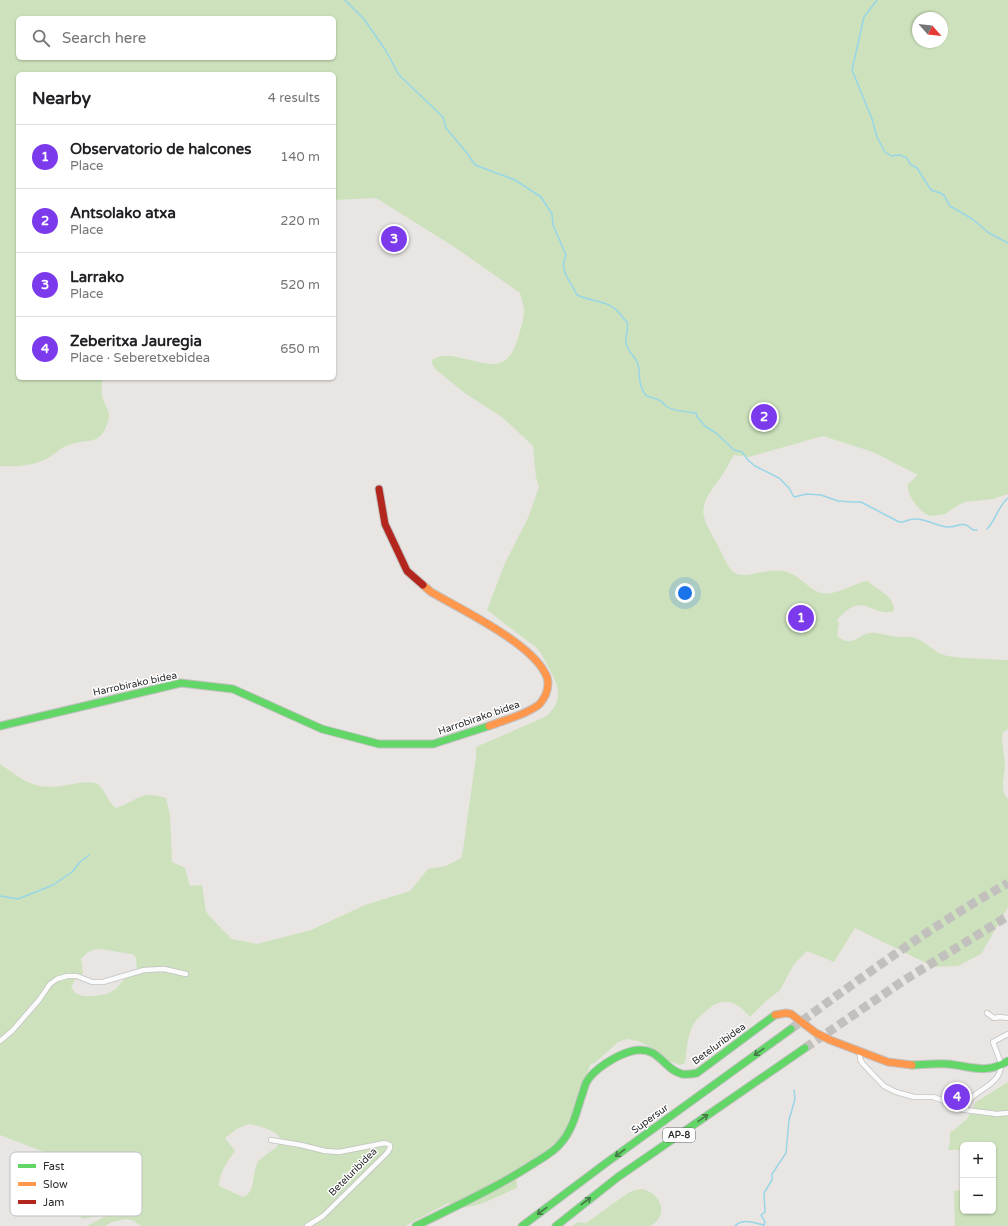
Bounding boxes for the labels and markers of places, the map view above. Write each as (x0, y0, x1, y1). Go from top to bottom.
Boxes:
pin: 3 (381, 224, 407, 254)
pin: 2 (751, 402, 777, 432)
pin: 1 (788, 603, 814, 633)
pin: 4 (944, 1082, 970, 1112)

